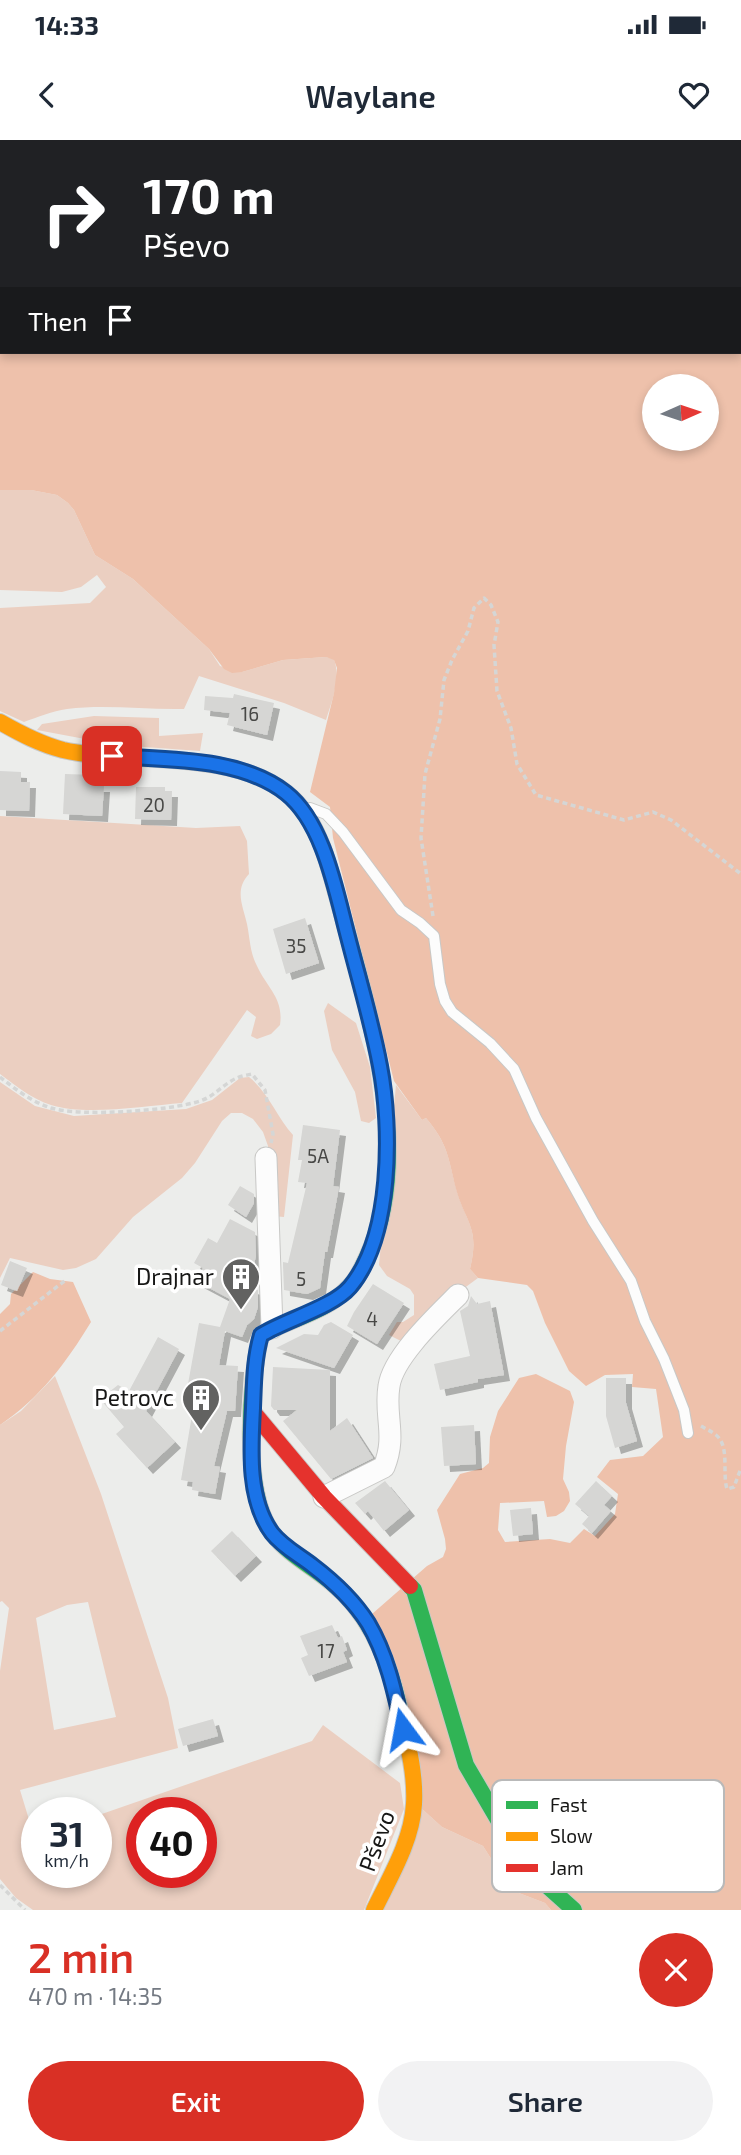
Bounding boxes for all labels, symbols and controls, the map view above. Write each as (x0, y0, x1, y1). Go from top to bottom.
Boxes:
text: 14:33 (35, 9, 99, 40)
icon: back (28, 76, 66, 114)
text: Waylane (305, 76, 436, 114)
icon: heart (675, 76, 713, 114)
text: 170 m (143, 165, 275, 224)
icon: right (28, 168, 119, 259)
text: Pševo (143, 225, 230, 263)
icon: arrive (101, 301, 139, 339)
text: Then (28, 305, 87, 336)
north arrow (642, 374, 719, 452)
map controls (642, 374, 719, 451)
house number: 16 (241, 702, 259, 725)
pin (82, 726, 142, 786)
icon: arrive (93, 737, 131, 775)
house number: 20 (143, 793, 165, 816)
house number: 35 (286, 934, 306, 957)
house number: 5A (307, 1144, 329, 1167)
building icon: Drajnar (220, 1256, 262, 1311)
place label: Drajnar (136, 1262, 214, 1290)
house number: 5 (296, 1267, 306, 1290)
house number: 4 (366, 1307, 378, 1330)
building icon: Petrovc (180, 1377, 222, 1432)
place label: Petrovc (94, 1383, 174, 1411)
house number: 17 (317, 1639, 335, 1662)
position arrow (366, 1692, 440, 1766)
legend (492, 1780, 724, 1892)
text: Fast (550, 1793, 587, 1816)
speed limit sign: 40 (126, 1797, 217, 1888)
street label: Pševo (352, 1806, 400, 1875)
text: 31 (49, 1812, 84, 1854)
text: Slow (550, 1824, 593, 1847)
text: km/h (44, 1849, 89, 1871)
text: Jam (550, 1856, 584, 1879)
text: 2 min (28, 1931, 134, 1981)
button: close (639, 1933, 713, 2007)
text: 470 m · 14:35 (28, 1982, 163, 2010)
button: Exit (28, 2061, 364, 2141)
button: Share (378, 2061, 713, 2141)

